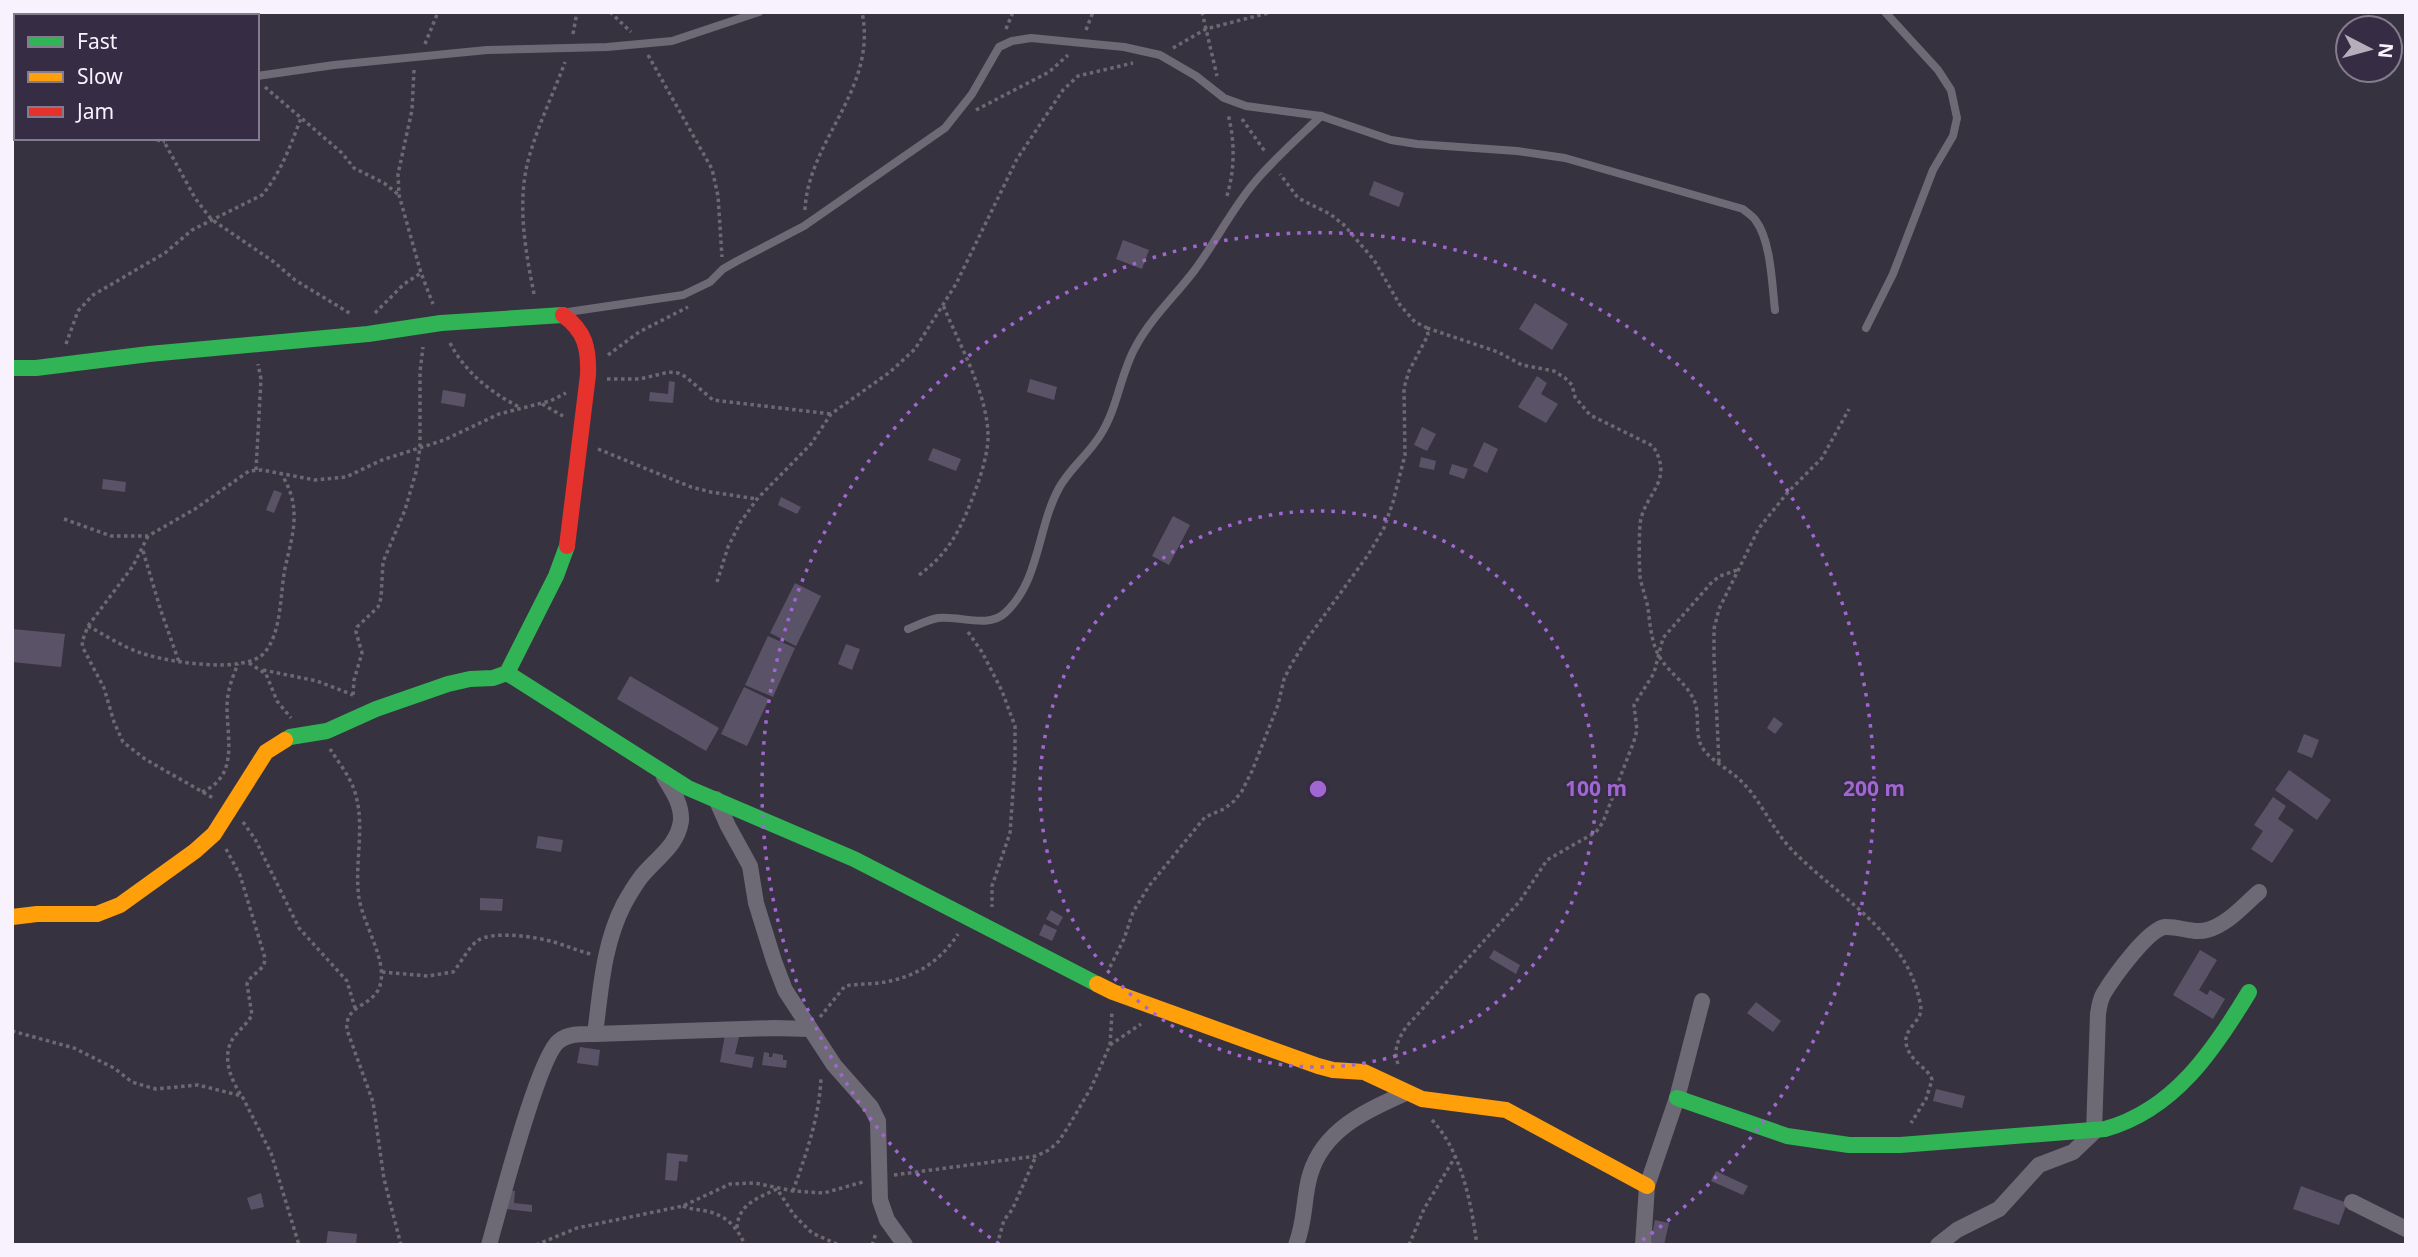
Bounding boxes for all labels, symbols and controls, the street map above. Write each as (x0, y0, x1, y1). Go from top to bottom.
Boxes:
legend (14, 14, 259, 140)
north arrow (2334, 14, 2404, 84)
text: Fast (77, 27, 118, 55)
text: N (2372, 42, 2400, 60)
text: Slow (77, 62, 123, 90)
text: Jam (75, 97, 114, 125)
text: 100 m (1565, 774, 1627, 802)
text: 200 m (1843, 774, 1905, 802)
centre of rings (1306, 777, 1330, 801)

